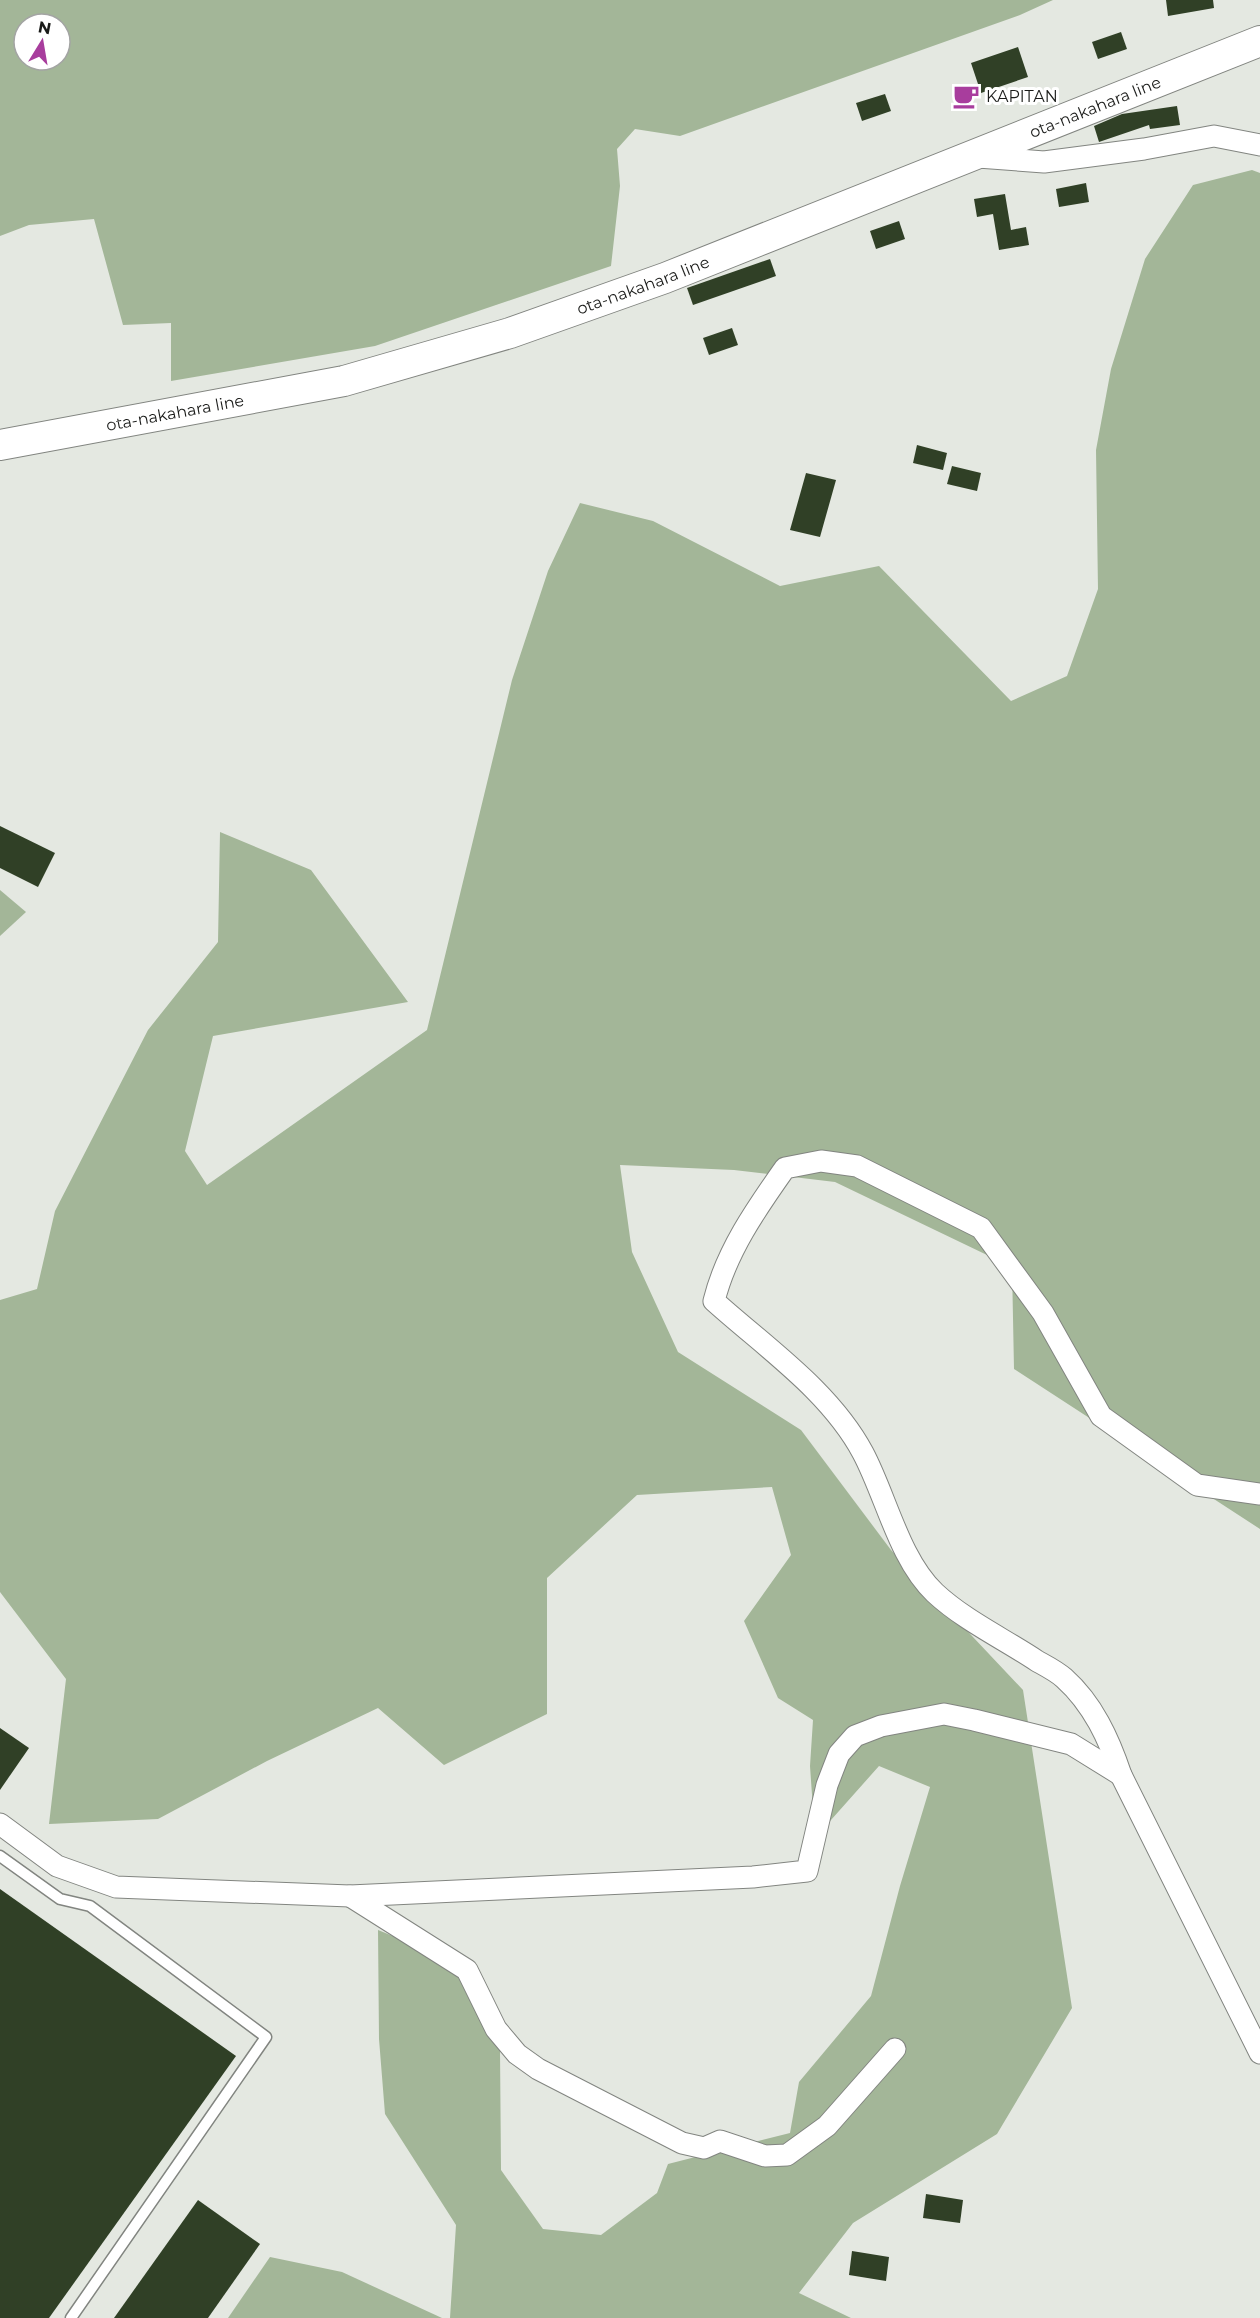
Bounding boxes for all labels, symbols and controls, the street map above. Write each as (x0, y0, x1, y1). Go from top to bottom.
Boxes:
north arrow (12, 12, 72, 72)
text: N (37, 17, 53, 38)
street label: ota-nakahara line (1027, 72, 1163, 141)
cafe icon: KAPITAN (951, 81, 981, 111)
place label: KAPITAN (986, 87, 1058, 106)
street label: ota-nakahara line (574, 252, 712, 318)
street label: ota-nakahara line (105, 390, 245, 435)

